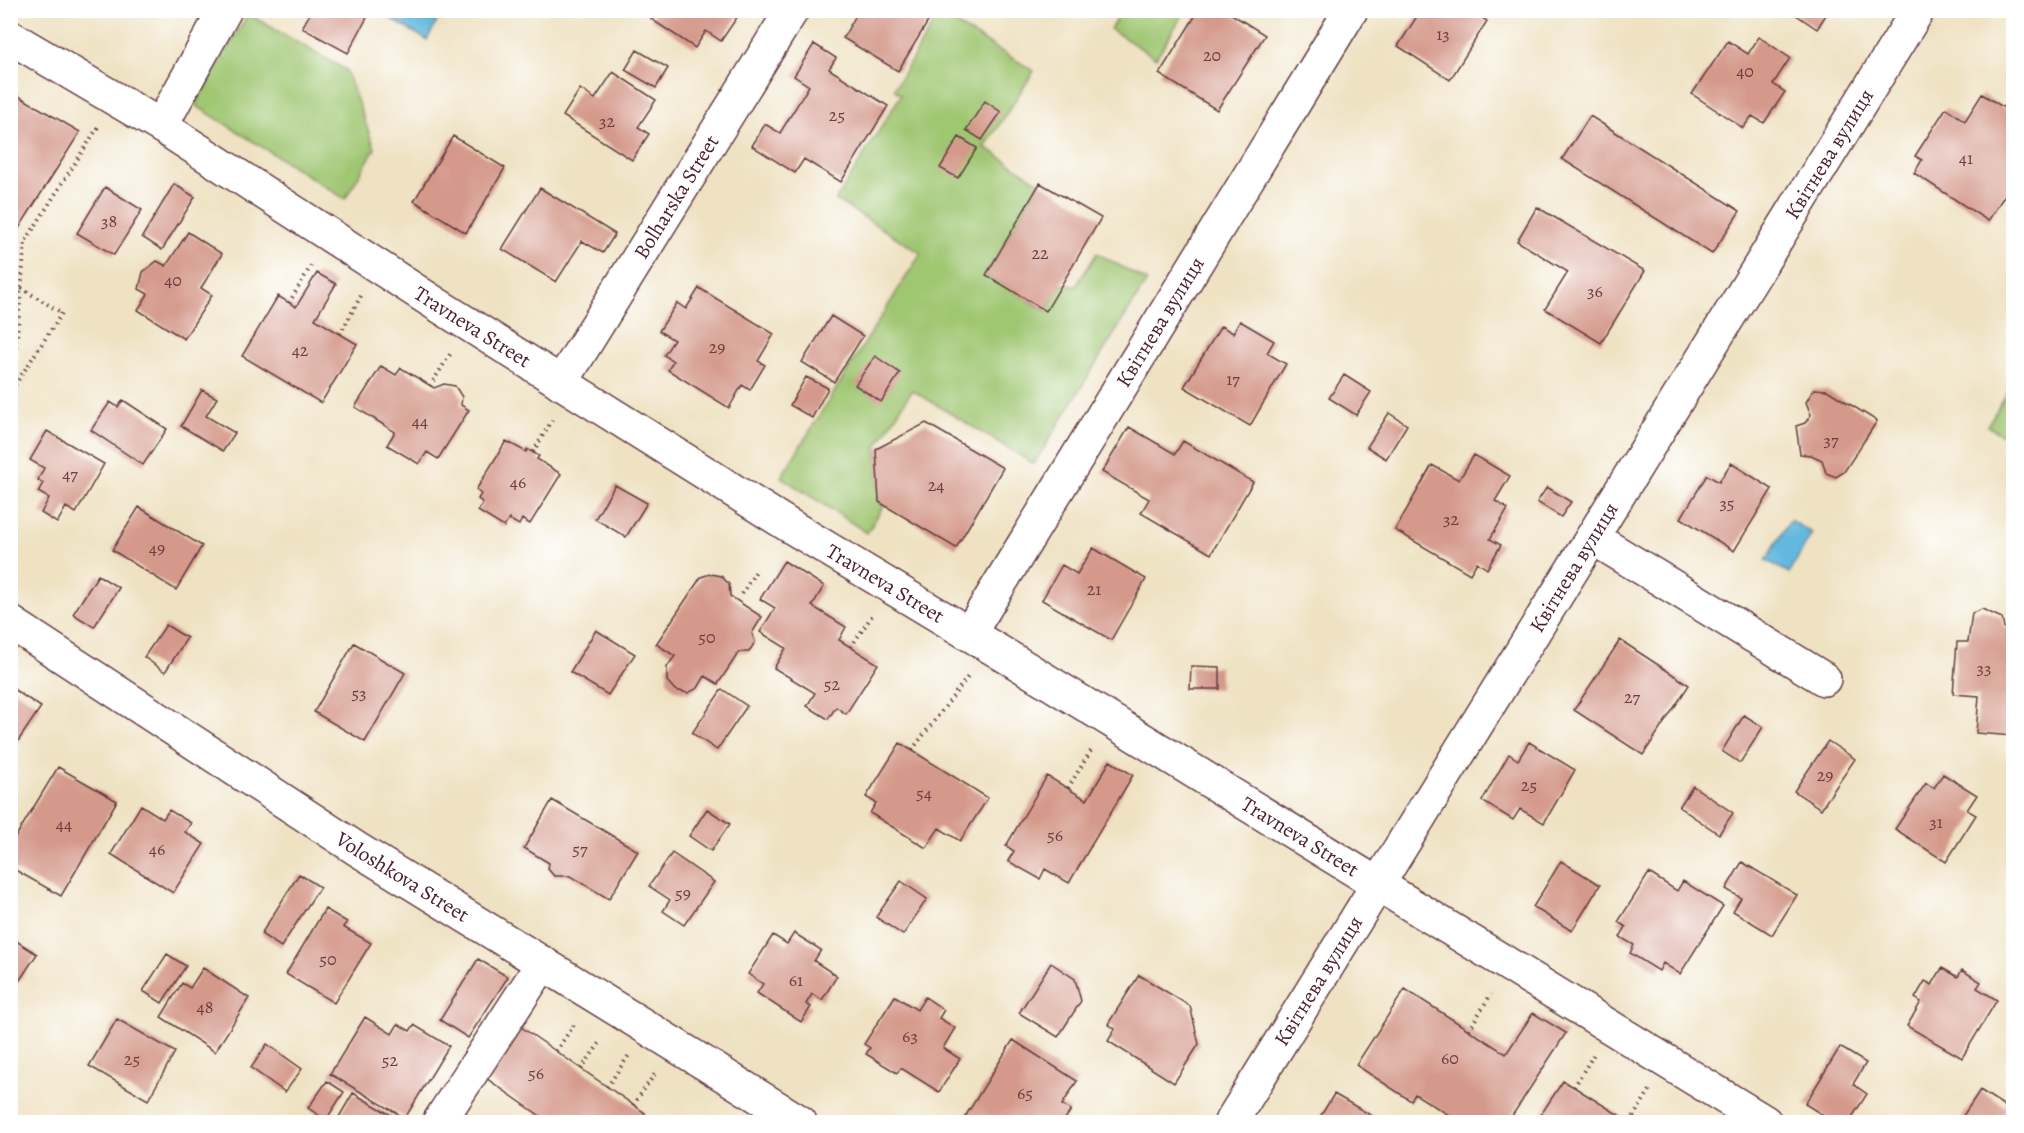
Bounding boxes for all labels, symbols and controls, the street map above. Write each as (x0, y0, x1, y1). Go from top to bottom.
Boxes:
house number: 13 (1436, 22, 1450, 46)
house number: 20 (1203, 43, 1221, 67)
house number: 40 (1736, 59, 1754, 83)
street label: Квітнева вулиця (1778, 83, 1880, 224)
house number: 25 (829, 103, 845, 127)
house number: 32 (599, 109, 615, 133)
street label: Bolharska Street (627, 129, 725, 264)
house number: 41 (1959, 146, 1973, 170)
house number: 38 (101, 209, 117, 233)
house number: 22 (1031, 241, 1049, 265)
street label: Квітнева вулиця (1109, 251, 1211, 392)
house number: 40 (164, 268, 182, 292)
street label: Travneva Street (409, 279, 536, 374)
house number: 36 (1587, 279, 1603, 303)
house number: 29 (709, 335, 725, 359)
house number: 42 (292, 338, 309, 362)
house number: 17 (1226, 367, 1240, 391)
house number: 44 (412, 409, 428, 433)
house number: 37 (1823, 428, 1839, 452)
house number: 47 (62, 462, 78, 486)
house number: 46 (510, 470, 526, 494)
house number: 24 (928, 473, 944, 497)
house number: 35 (1719, 491, 1735, 515)
street label: Квітнева вулиця (1523, 497, 1625, 638)
house number: 32 (1443, 507, 1459, 531)
house number: 49 (149, 536, 165, 560)
street label: Travneva Street (821, 537, 950, 630)
house number: 21 (1087, 577, 1101, 601)
house number: 50 (698, 625, 716, 649)
house number: 33 (1977, 656, 1991, 680)
house number: 52 (824, 672, 841, 696)
house number: 53 (351, 681, 367, 705)
house number: 27 (1624, 685, 1640, 709)
house number: 29 (1817, 763, 1833, 787)
house number: 25 (1521, 773, 1537, 797)
house number: 54 (916, 781, 932, 805)
street label: Travneva Street (1236, 790, 1364, 883)
house number: 31 (1929, 810, 1943, 834)
house number: 44 (56, 812, 72, 836)
house number: 56 (1047, 823, 1063, 847)
street label: Voloshkova Street (330, 824, 474, 929)
house number: 46 (149, 837, 165, 861)
house number: 57 (572, 837, 588, 861)
house number: 59 (675, 881, 691, 905)
street label: Квітнева вулиця (1267, 910, 1369, 1051)
house number: 50 (319, 947, 337, 971)
house number: 61 (789, 968, 803, 992)
house number: 48 (197, 995, 213, 1019)
house number: 63 (902, 1024, 918, 1048)
house number: 60 (1441, 1046, 1459, 1070)
house number: 25 (124, 1047, 140, 1071)
house number: 52 (382, 1048, 399, 1072)
house number: 56 (528, 1061, 544, 1085)
house number: 65 (1017, 1081, 1033, 1105)

